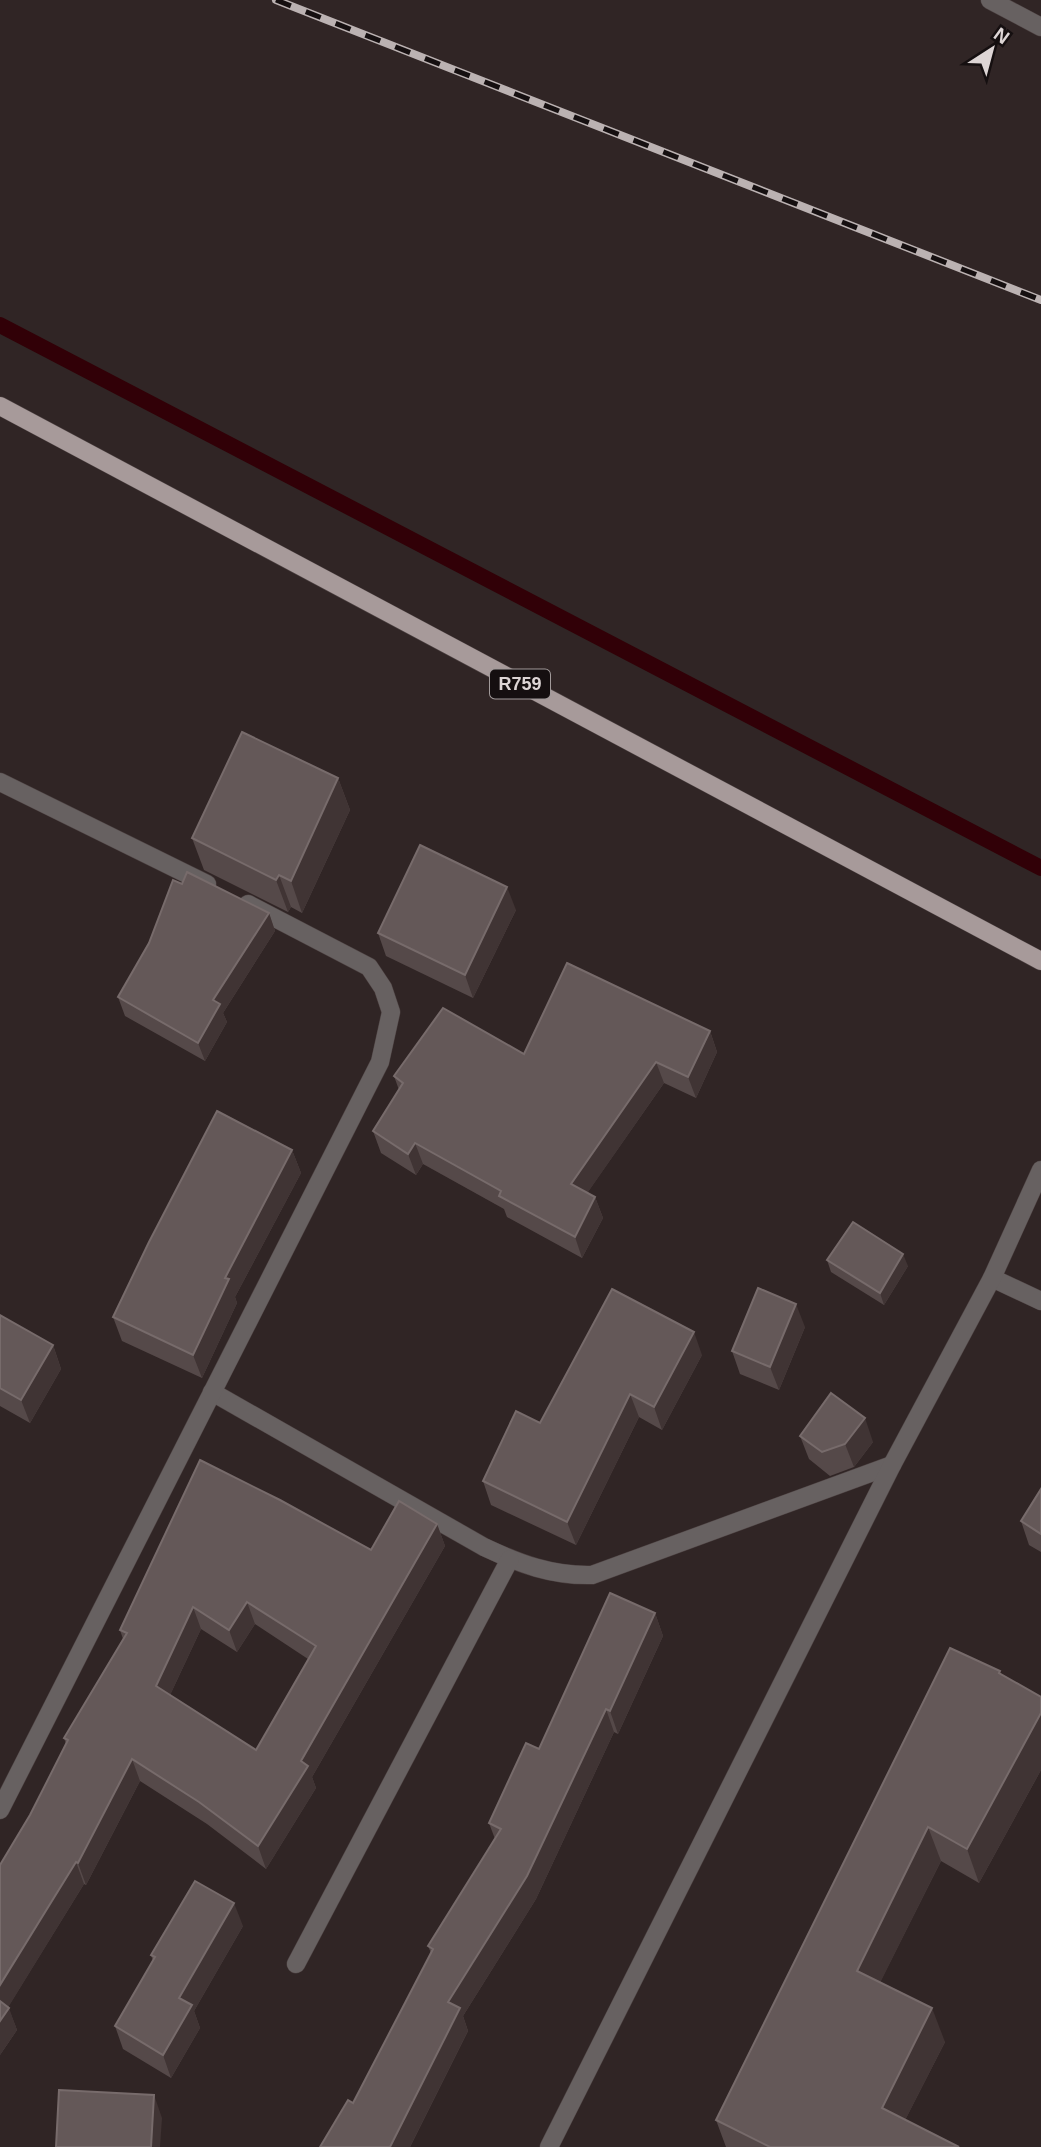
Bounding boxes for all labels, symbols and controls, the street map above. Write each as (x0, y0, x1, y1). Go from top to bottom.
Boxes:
north arrow (957, 14, 1027, 84)
text: N (990, 23, 1013, 48)
road number: R759 (490, 670, 550, 698)

